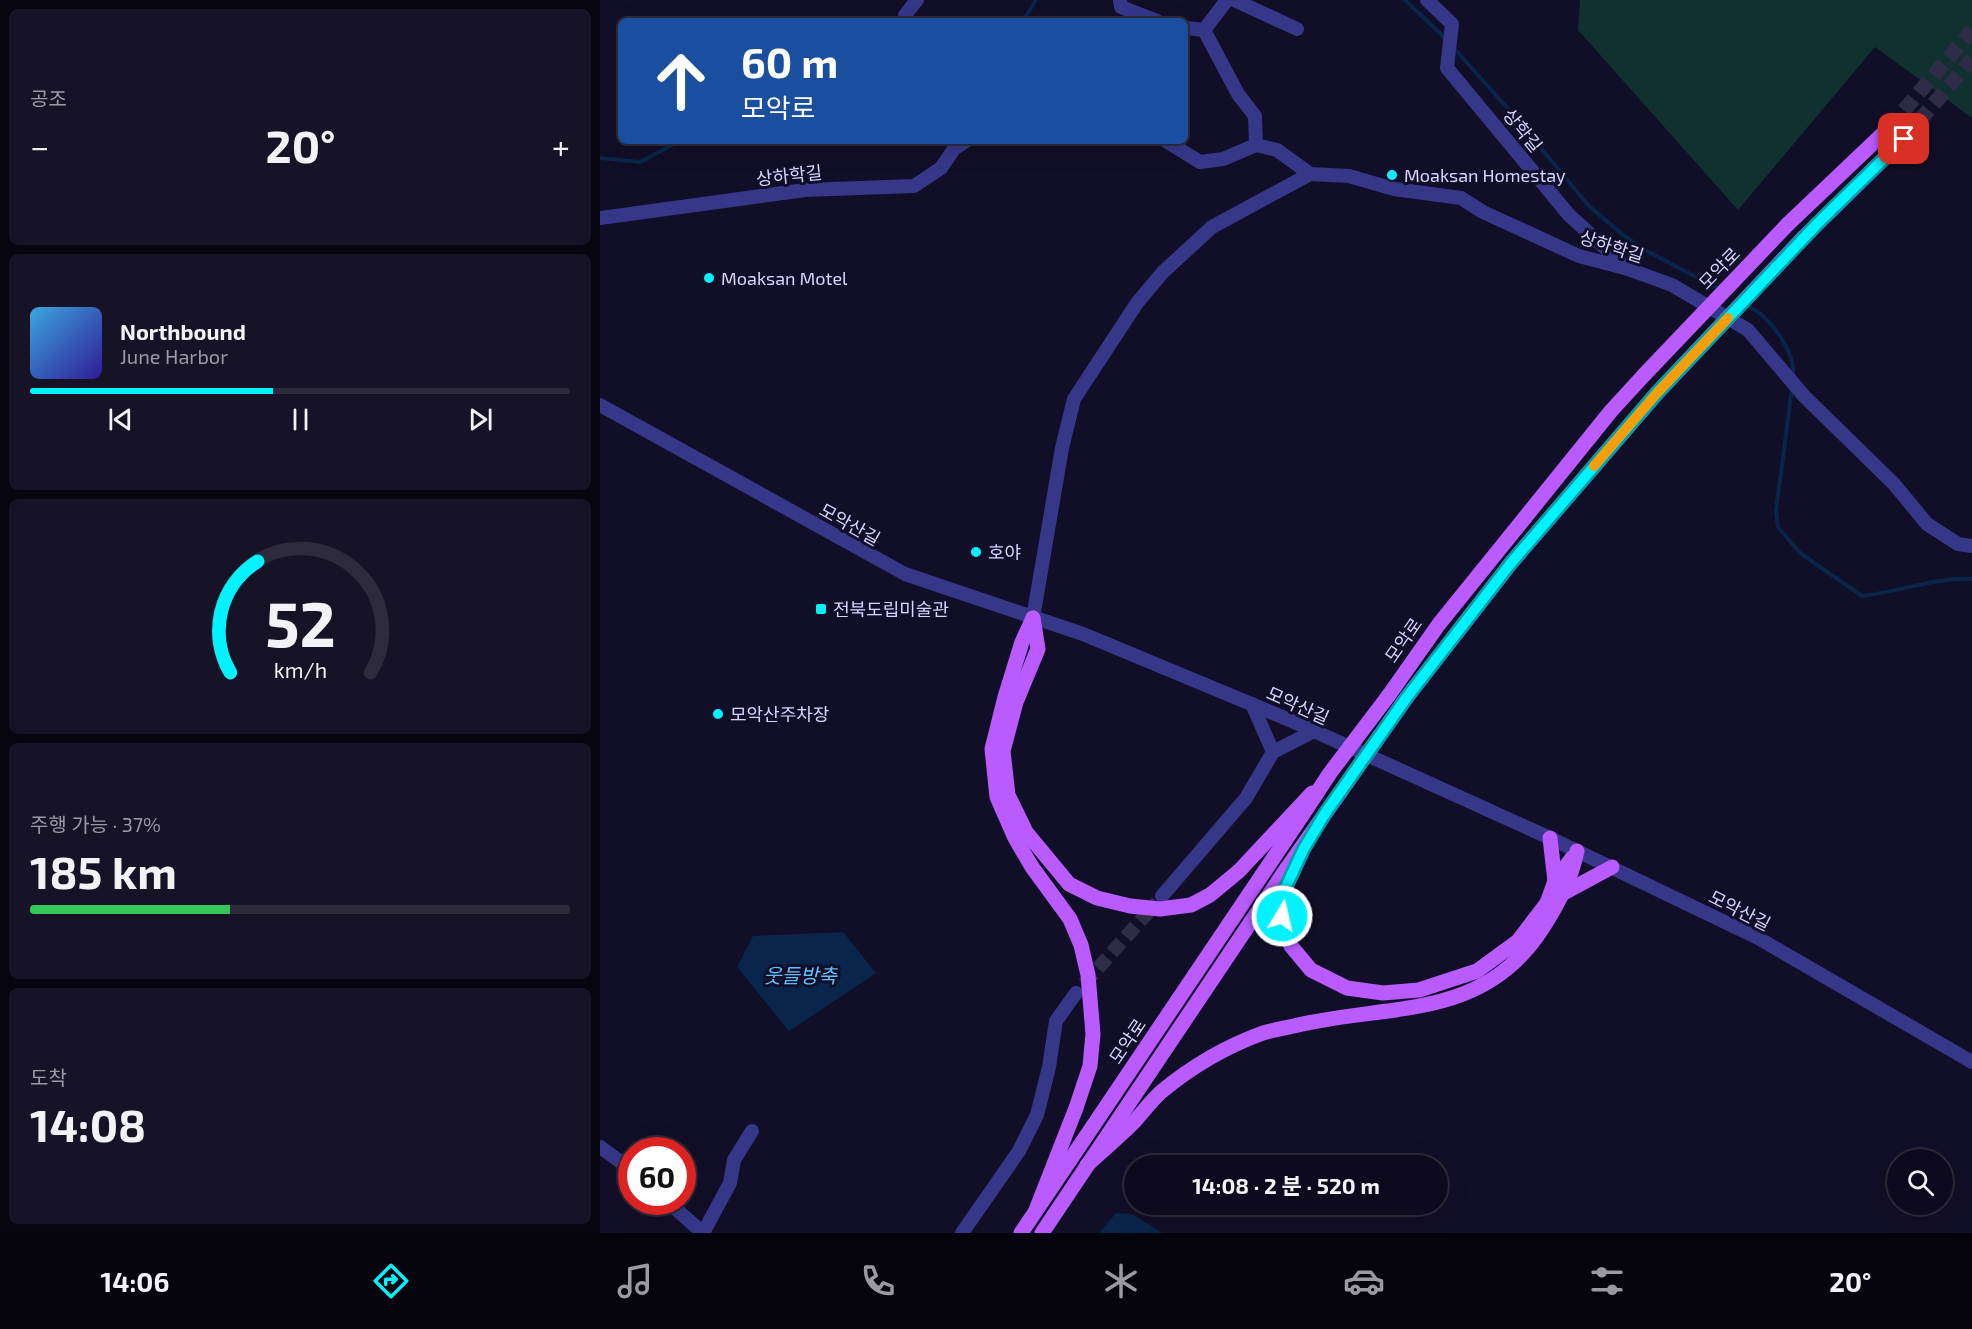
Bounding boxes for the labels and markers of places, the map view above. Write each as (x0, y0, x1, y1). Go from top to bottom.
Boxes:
pin (1878, 113, 1929, 164)
place label: Moaksan Homestay (1404, 164, 1566, 186)
marker: Moaksan Homestay (1385, 168, 1399, 182)
place label: Moaksan Motel (721, 267, 848, 289)
marker: Moaksan Motel (702, 271, 716, 285)
place label: 호야 (988, 541, 1021, 563)
marker: 호야 (969, 545, 983, 559)
place label: 전북도립미술관 (833, 598, 949, 620)
marker: 전북도립미술관 (814, 602, 828, 616)
place label: 모악산주차장 (730, 703, 829, 725)
marker: 모악산주차장 (711, 707, 725, 721)

